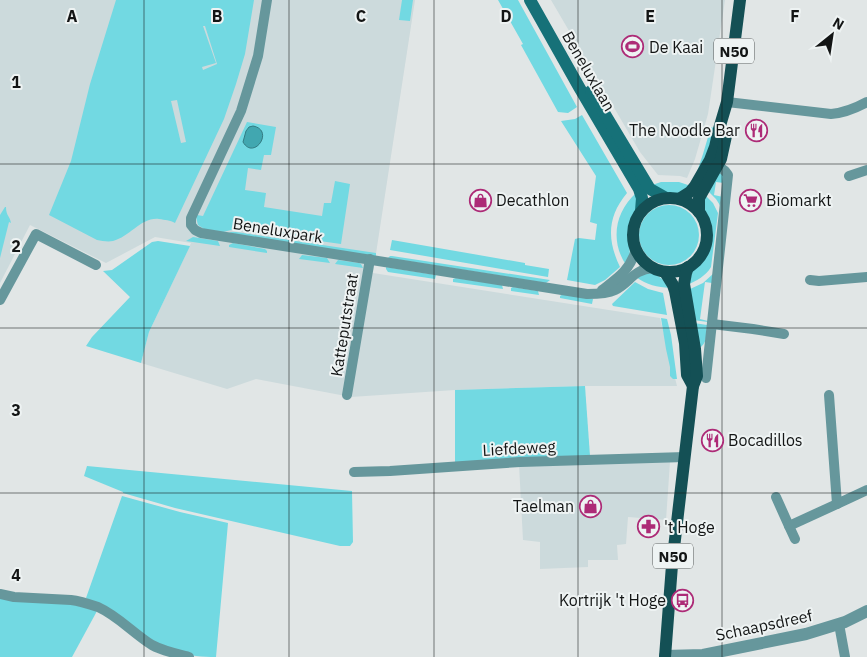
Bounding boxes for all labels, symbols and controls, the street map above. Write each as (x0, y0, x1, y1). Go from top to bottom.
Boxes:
text: A (67, 6, 78, 26)
text: B (212, 6, 223, 26)
text: C (356, 6, 366, 26)
text: D (500, 6, 512, 26)
text: E (645, 6, 655, 26)
text: F (790, 6, 800, 26)
north arrow (807, 10, 857, 60)
text: N (830, 13, 847, 34)
street label: Beneluxlaan (558, 27, 620, 115)
sports icon: De Kaai (621, 35, 645, 59)
place label: De Kaai (649, 37, 703, 57)
road number: N50 (714, 38, 754, 64)
text: 1 (11, 72, 21, 92)
restaurant icon: The Noodle Bar (744, 118, 768, 142)
place label: The Noodle Bar (629, 120, 740, 140)
shop icon: Decathlon (468, 188, 492, 212)
supermarket icon: Biomarkt (738, 188, 762, 212)
place label: Decathlon (496, 190, 569, 210)
place label: Biomarkt (766, 190, 832, 210)
street label: Beneluxpark (232, 213, 325, 247)
text: 2 (11, 236, 21, 256)
street label: Katteputstraat (326, 272, 362, 378)
text: 3 (11, 400, 21, 420)
restaurant icon: Bocadillos (700, 428, 724, 452)
place label: Bocadillos (728, 430, 803, 450)
street label: Liefdeweg (482, 436, 557, 460)
shop icon: Taelman (578, 494, 602, 518)
place label: Taelman (513, 496, 574, 516)
pharmacy icon: 't Hoge (636, 515, 660, 539)
place label: 't Hoge (664, 517, 715, 537)
road number: N50 (653, 544, 693, 568)
text: 4 (11, 565, 21, 585)
bus stop icon: Kortrijk 't Hoge (670, 588, 694, 612)
place label: Kortrijk 't Hoge (559, 590, 666, 610)
street label: Schaapsdreef (714, 605, 814, 645)

